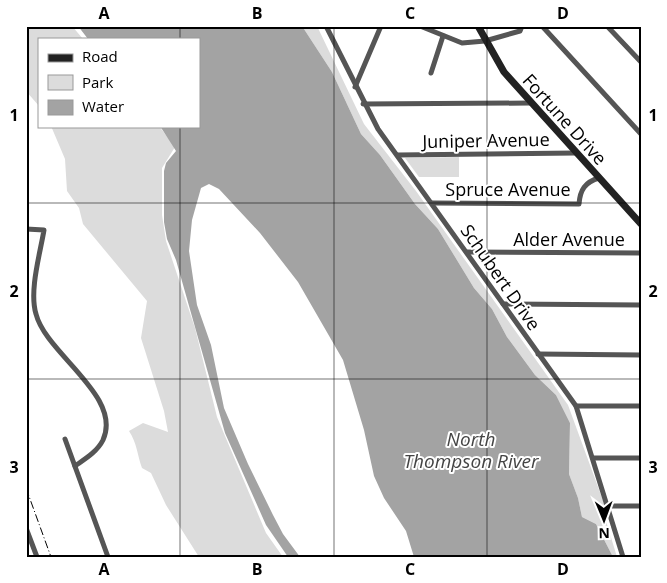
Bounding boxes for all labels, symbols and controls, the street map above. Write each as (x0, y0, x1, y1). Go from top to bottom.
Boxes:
text: A (98, 2, 110, 24)
text: B (252, 2, 262, 24)
text: C (405, 2, 415, 24)
text: D (557, 2, 569, 24)
legend (38, 38, 200, 128)
text: Road (82, 46, 118, 66)
street label: Fortune Drive (518, 68, 612, 170)
text: Park (82, 72, 113, 92)
text: Water (82, 96, 124, 116)
text: 1 (9, 104, 19, 126)
text: 1 (648, 104, 658, 126)
street label: Juniper Avenue (420, 127, 550, 153)
street label: Spruce Avenue (445, 177, 571, 201)
street label: Schubert Drive (456, 219, 546, 335)
street label: Alder Avenue (513, 227, 625, 251)
text: 2 (9, 280, 19, 302)
text: 2 (648, 280, 658, 302)
water label: North Thompson River (404, 426, 540, 474)
text: 3 (9, 456, 19, 478)
text: 3 (648, 456, 658, 478)
north arrow (580, 496, 630, 546)
text: N (598, 524, 610, 543)
text: A (98, 558, 110, 580)
text: B (252, 558, 262, 580)
text: C (405, 558, 415, 580)
text: D (557, 558, 569, 580)

